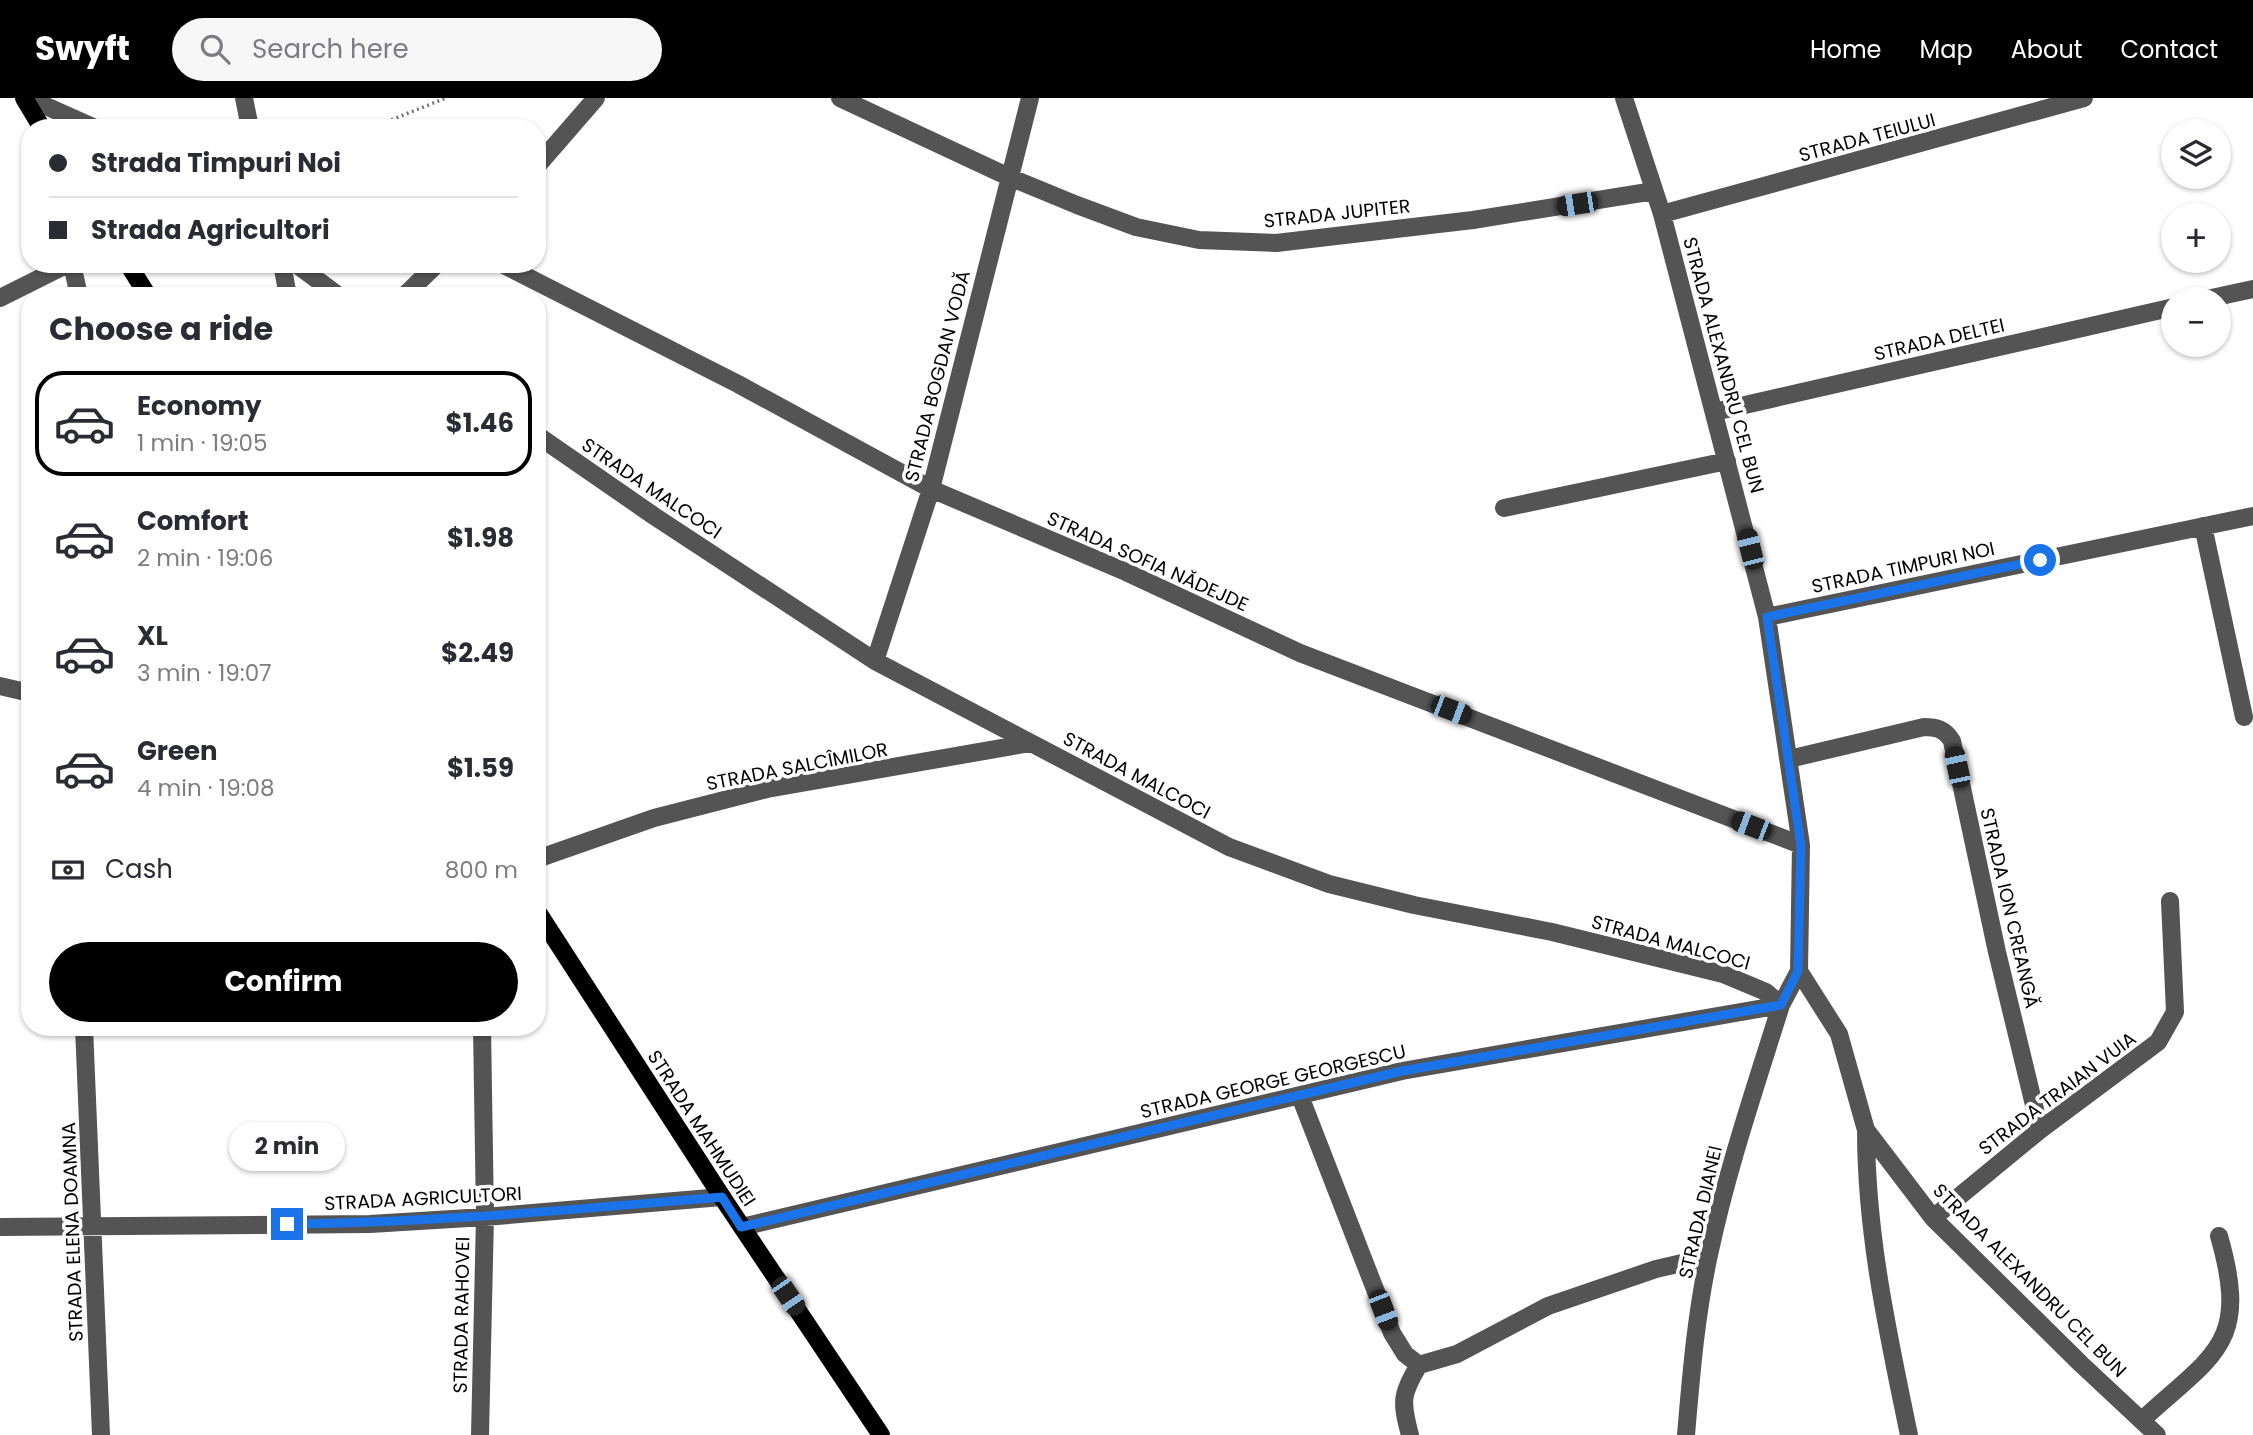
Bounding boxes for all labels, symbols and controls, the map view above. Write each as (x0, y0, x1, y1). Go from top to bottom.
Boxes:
search box (172, 18, 662, 81)
text: Swyft (35, 25, 130, 72)
icon: search (196, 30, 234, 68)
text: Search here (252, 31, 409, 67)
text: Home (1810, 33, 1882, 66)
text: Map (1920, 33, 1973, 66)
text: About (2011, 33, 2082, 66)
text: Contact (2120, 33, 2218, 66)
street label: STRADA TEIULUI (1796, 106, 1938, 169)
map controls (2161, 119, 2231, 357)
button: layers (2161, 119, 2231, 189)
text: Strada Timpuri Noi (91, 145, 341, 181)
car (1555, 190, 1600, 218)
street label: STRADA JUPITER (1262, 192, 1412, 235)
button: + (2161, 203, 2231, 273)
text: Strada Agricultori (91, 212, 330, 248)
street label: STRADA ALEXANDRU CEL BUN (1676, 234, 1771, 496)
street label: STRADA BOGDAN VODĂ (898, 267, 977, 485)
button: − (2161, 287, 2231, 357)
text: Choose a ride (49, 306, 273, 351)
street label: STRADA DELTEI (1871, 311, 2007, 368)
text: Economy (137, 388, 261, 424)
icon: car (53, 392, 116, 455)
text: $1.46 (446, 405, 514, 441)
text: 1 min · 19:05 (137, 427, 267, 459)
street label: STRADA MALCOCI (576, 432, 727, 545)
text: Comfort (137, 503, 249, 539)
street label: STRADA SOFIA NĂDEJDE (1043, 505, 1253, 618)
icon: car (53, 507, 116, 570)
text: $1.98 (447, 520, 514, 556)
car (1735, 526, 1766, 572)
street label: STRADA TIMPURI NOI (1809, 535, 1997, 600)
text: 2 min · 19:06 (137, 542, 273, 574)
route start (2024, 544, 2056, 576)
text: XL (137, 618, 168, 654)
icon: car (53, 622, 116, 685)
text: $2.49 (441, 635, 514, 671)
text: 3 min · 19:07 (137, 657, 272, 689)
car (1428, 693, 1475, 727)
street label: STRADA MALCOCI (1058, 725, 1215, 826)
text: Green (137, 733, 218, 769)
street label: STRADA SALCÎMILOR (704, 736, 890, 797)
icon: car (53, 737, 116, 800)
car (1943, 744, 1972, 790)
text: $1.59 (447, 750, 514, 786)
text: 4 min · 19:08 (137, 772, 275, 804)
street label: STRADA ION CREANGĂ (1973, 805, 2046, 1011)
car (1728, 809, 1775, 843)
icon: cash (49, 851, 87, 889)
text: Cash (105, 851, 173, 887)
text: 800 m (445, 854, 518, 886)
street label: STRADA MALCOCI (1588, 908, 1753, 977)
button: Confirm (49, 942, 518, 1022)
street label: STRADA TRAIAN VUIA (1973, 1025, 2142, 1162)
street label: STRADA GEORGE GEORGESCU (1138, 1038, 1409, 1125)
street label: STRADA MAHMUDIEI (641, 1045, 762, 1212)
street label: STRADA ELENA DOAMNA (55, 1122, 90, 1342)
callout: 2 min (229, 1122, 345, 1172)
text: 2 min (255, 1130, 319, 1162)
street label: STRADA DIANEI (1672, 1143, 1729, 1281)
street label: STRADA ALEXANDRU CEL BUN (1927, 1177, 2133, 1383)
street label: STRADA AGRICULTORI (323, 1180, 523, 1217)
route end (271, 1208, 303, 1240)
street label: STRADA RAHOVEI (447, 1236, 476, 1394)
car (768, 1273, 809, 1319)
car (1366, 1287, 1401, 1333)

